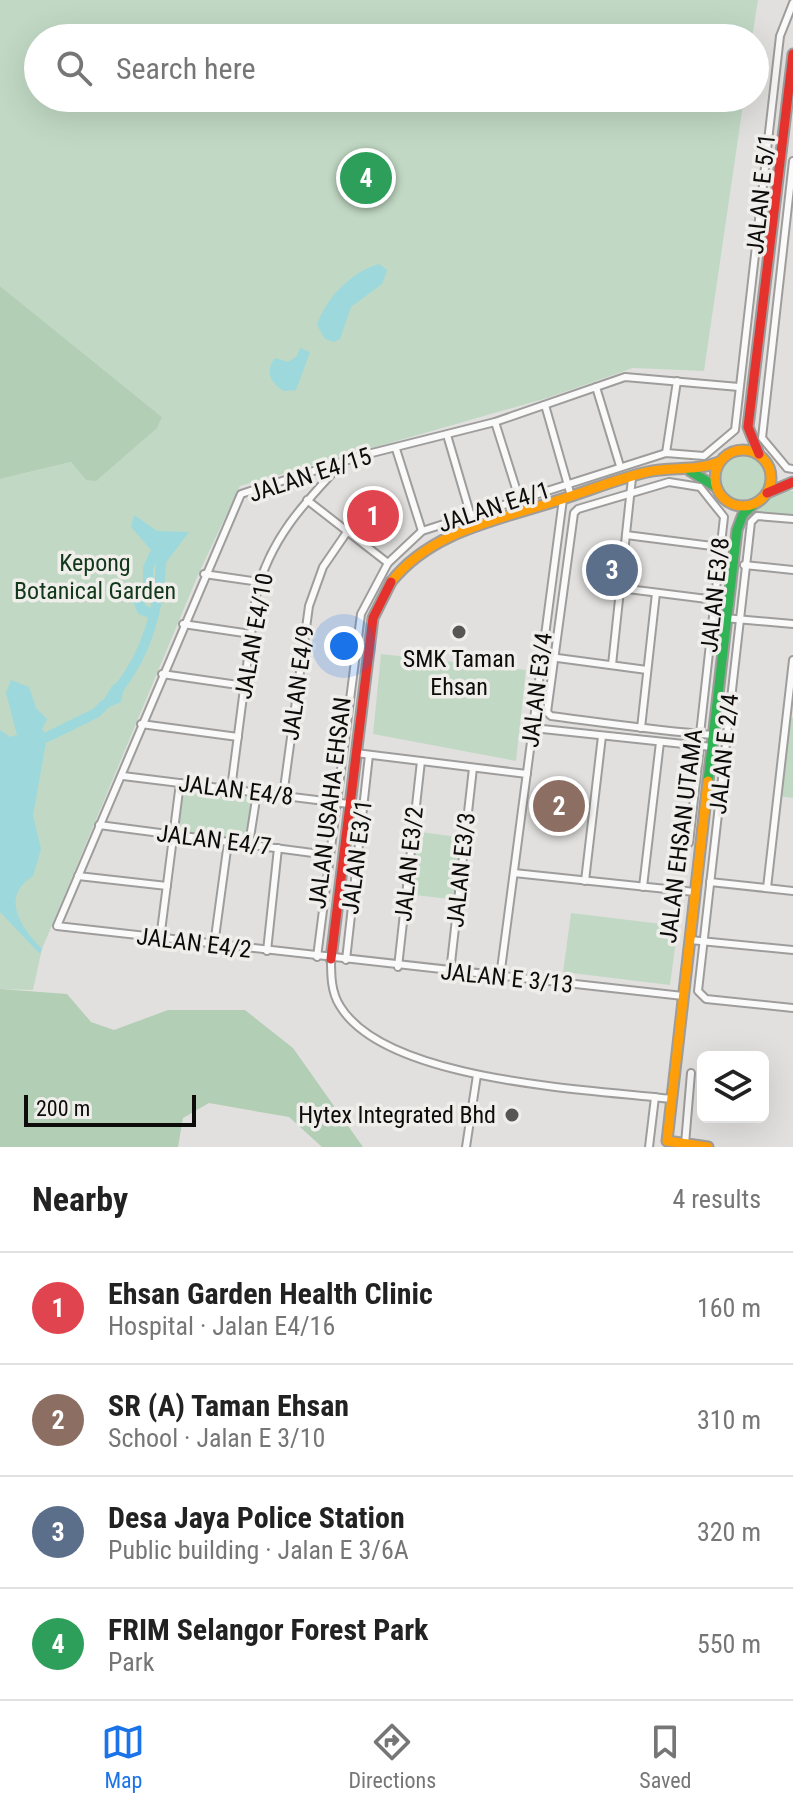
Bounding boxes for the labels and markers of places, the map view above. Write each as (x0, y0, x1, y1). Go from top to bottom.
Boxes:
pin: 4 (340, 148, 392, 208)
pin: 1 (347, 486, 399, 546)
pin: 3 (586, 540, 638, 600)
marker: SMK Taman Ehsan (450, 623, 468, 641)
place label: SMK Taman Ehsan (403, 645, 515, 701)
pin: 2 (533, 776, 585, 836)
place label: Hytex Integrated Bhd (298, 1101, 496, 1129)
marker: Hytex Integrated Bhd (503, 1106, 521, 1124)

